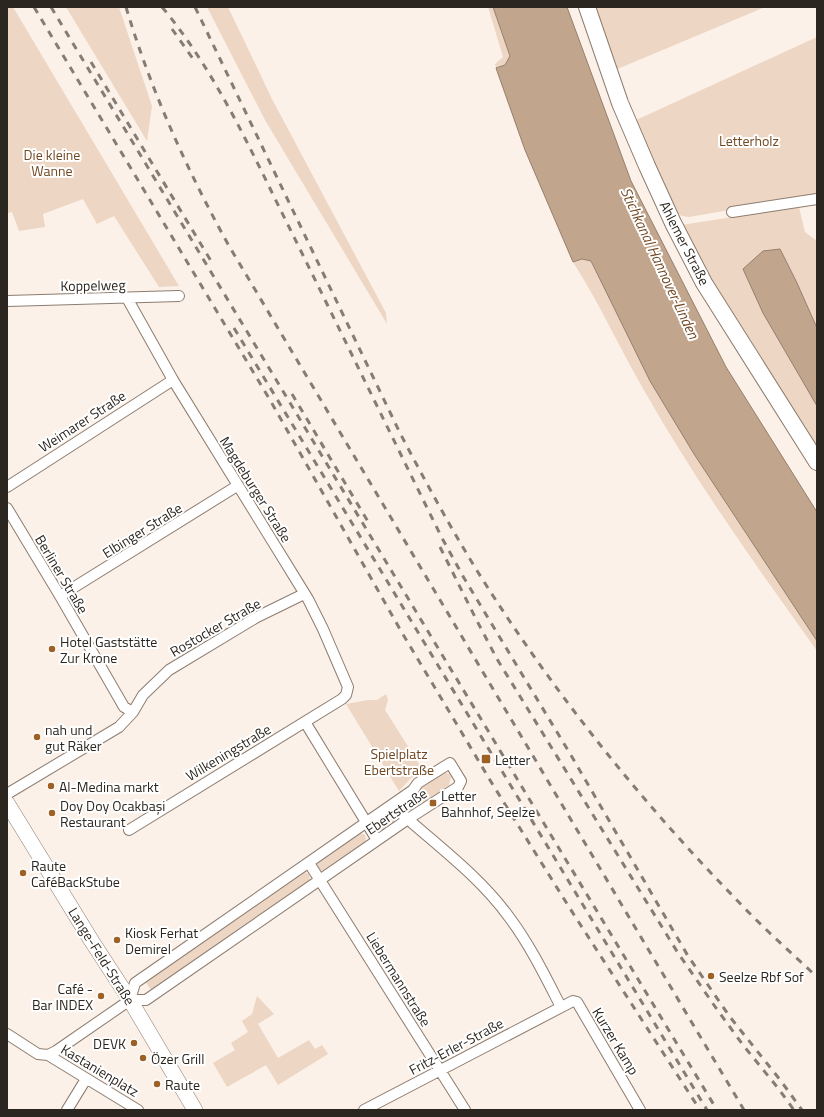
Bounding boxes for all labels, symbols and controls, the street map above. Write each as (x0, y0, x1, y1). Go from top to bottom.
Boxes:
park label: Letterholz (719, 130, 779, 151)
park label: Die kleine Wanne (24, 144, 80, 181)
water label: Stichkanal Hannover-Linden (615, 183, 705, 343)
street label: Ahlemer Straße (655, 197, 715, 289)
street label: Koppelweg (60, 274, 126, 296)
street label: Weimarer Straße (34, 385, 130, 457)
street label: Magdeburger Straße (215, 432, 297, 546)
street label: Elbinger Straße (98, 497, 186, 563)
street label: Berliner Straße (30, 531, 94, 617)
street label: Rostocker Straße (166, 592, 264, 662)
place label: Hotel Gaststätte Zur Krone (60, 631, 157, 668)
marker: Hotel Gaststätte Zur Krone (47, 644, 57, 654)
street label: Wilkeningstraße (181, 718, 275, 786)
place label: nah und gut Räker (45, 719, 102, 756)
marker: nah und gut Räker (32, 732, 42, 742)
park label: Spielplatz Ebertstraße (364, 743, 434, 780)
place label: Letter (495, 749, 531, 770)
marker: Letter (480, 753, 492, 765)
place label: Al-Medina markt (59, 776, 159, 797)
marker: Al-Medina markt (46, 781, 56, 791)
street label: Ebertstraße (361, 783, 431, 839)
place label: Letter Bahnhof, Seelze (441, 785, 535, 822)
place label: Doy Doy Ocakbaşi Restaurant (60, 795, 165, 832)
marker: Letter Bahnhof, Seelze (428, 798, 438, 808)
marker: Doy Doy Ocakbaşi Restaurant (47, 808, 57, 818)
place label: Raute CaféBackStube (31, 855, 120, 892)
marker: Raute CaféBackStube (18, 868, 28, 878)
street label: Lange-Feld-Straße (64, 903, 140, 1009)
place label: Kiosk Ferhat Demirel (125, 922, 198, 959)
street label: Liebermannstraße (361, 928, 437, 1030)
marker: Kiosk Ferhat Demirel (112, 935, 122, 945)
place label: Seelze Rbf Sof (719, 966, 804, 987)
marker: Seelze Rbf Sof (706, 971, 716, 981)
place label: Café - Bar INDEX (32, 978, 93, 1015)
marker: Café - Bar INDEX (96, 991, 106, 1001)
street label: Kurzer Kamp (588, 1003, 644, 1079)
street label: Fritz-Erler-Straße (405, 1012, 507, 1080)
place label: DEVK (93, 1033, 126, 1054)
street label: Kastanienplatz (57, 1038, 143, 1102)
marker: DEVK (129, 1038, 139, 1048)
place label: Özer Grill (151, 1048, 205, 1069)
marker: Özer Grill (138, 1053, 148, 1063)
place label: Raute (165, 1074, 200, 1095)
marker: Raute (152, 1079, 162, 1089)

